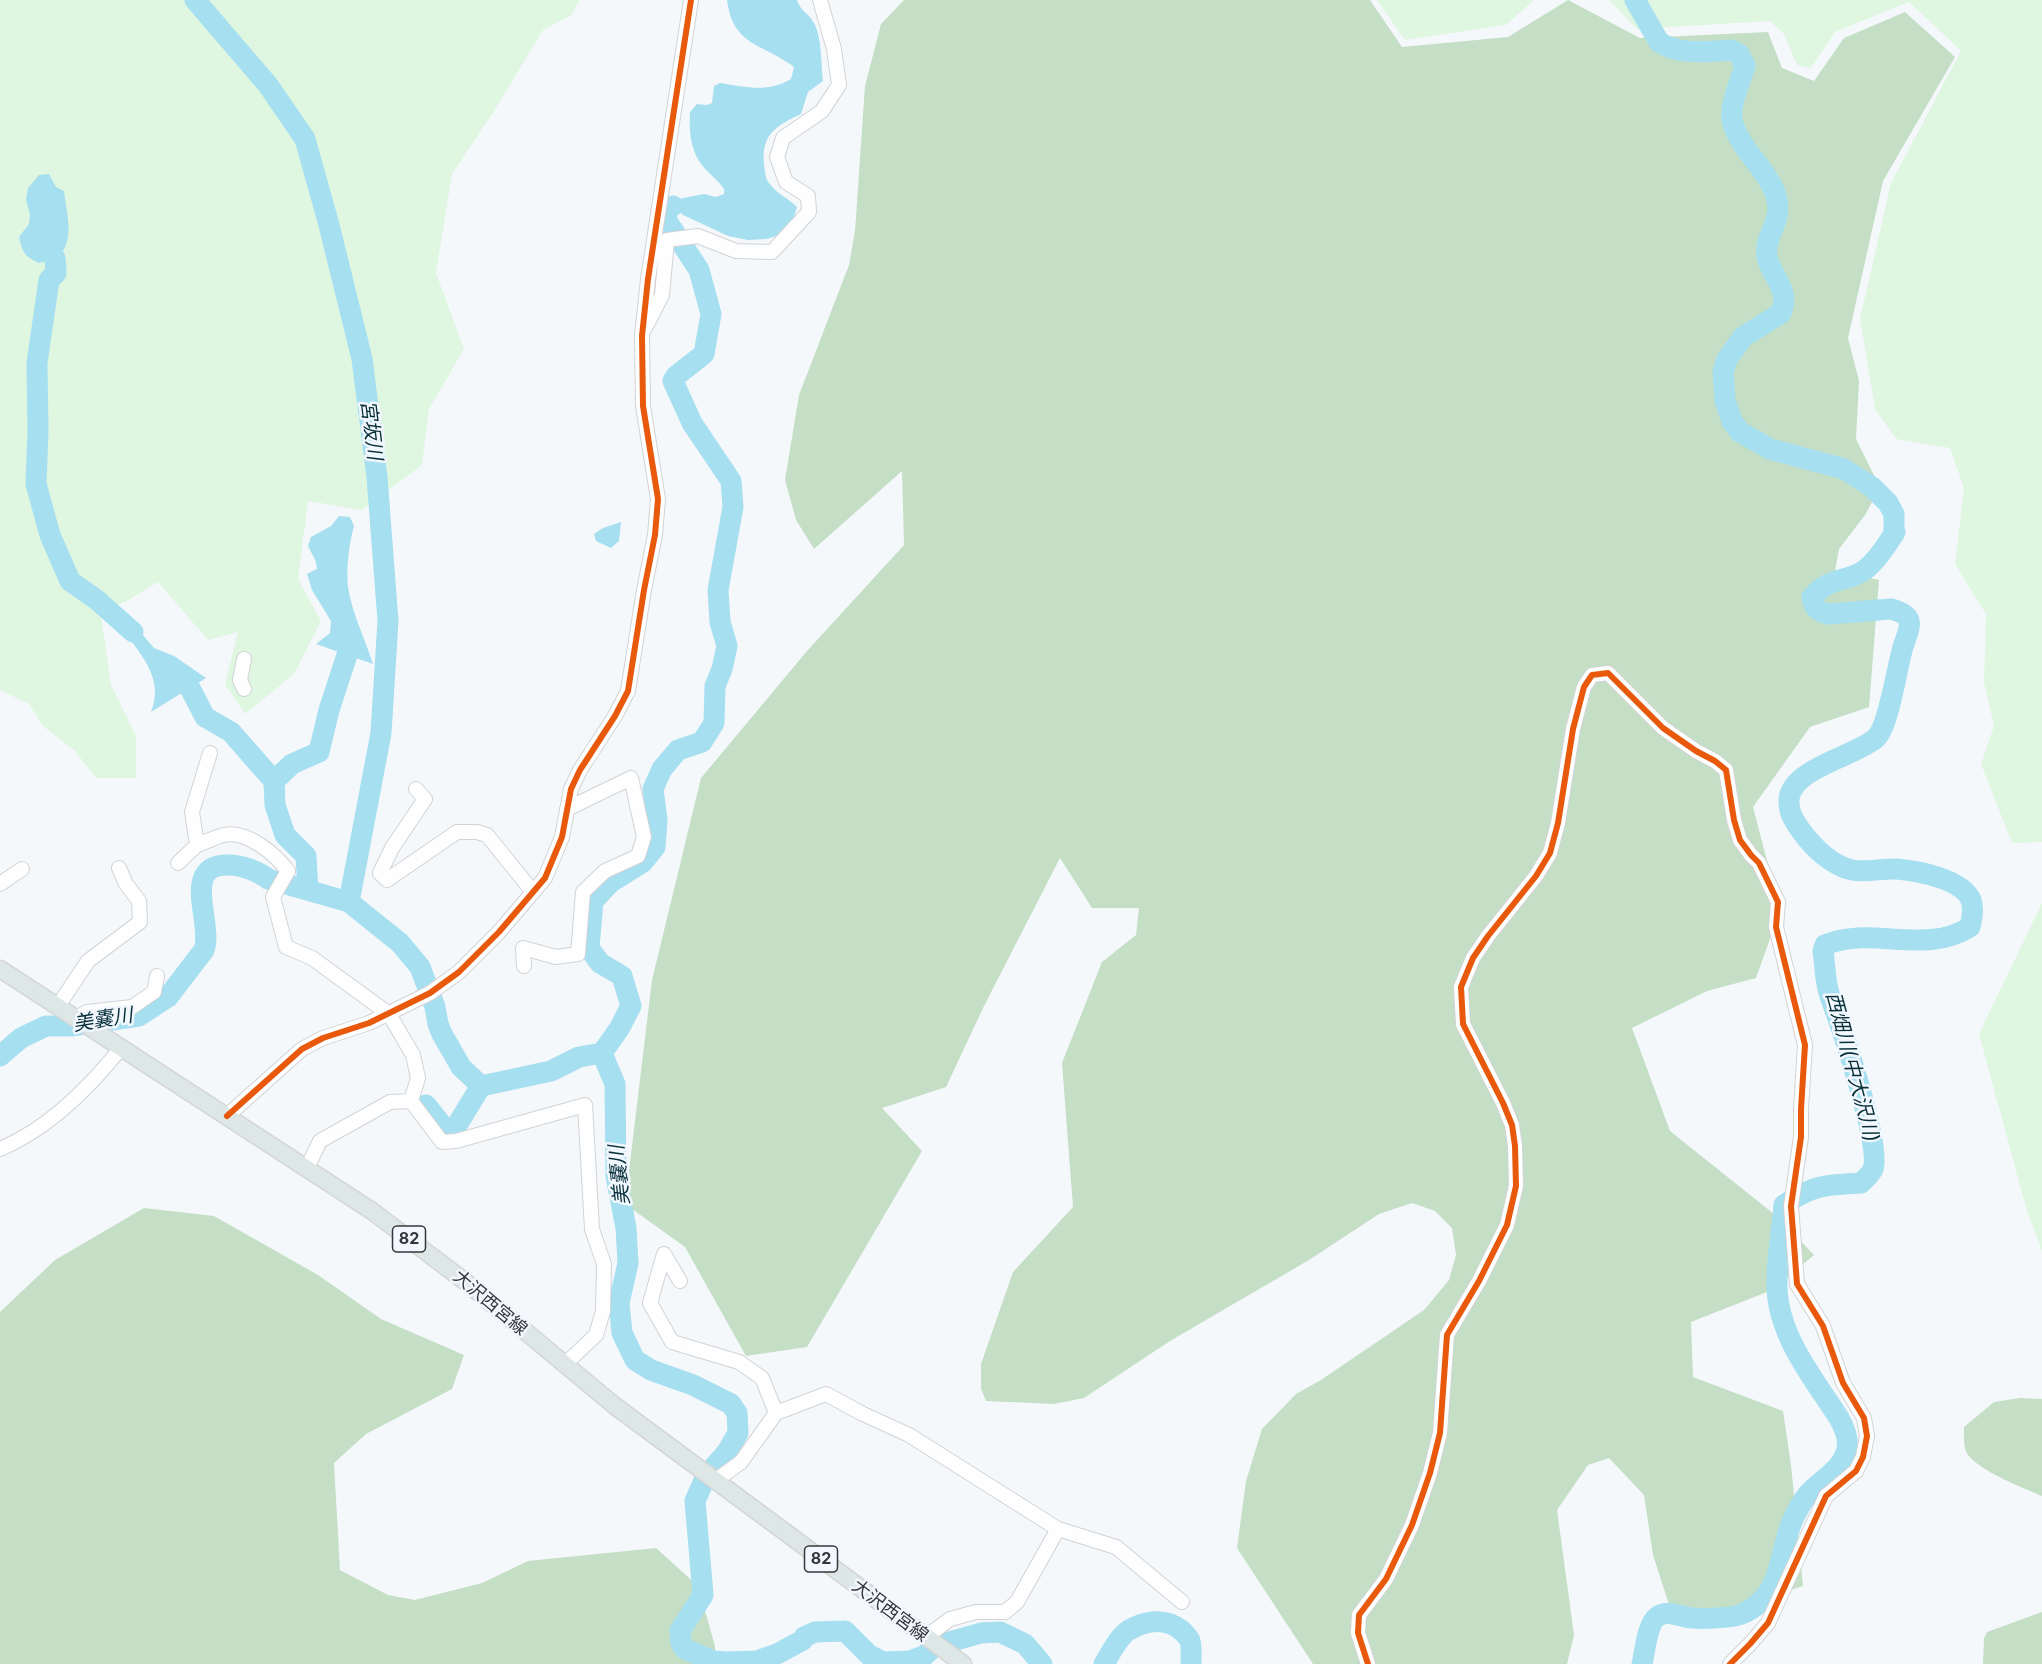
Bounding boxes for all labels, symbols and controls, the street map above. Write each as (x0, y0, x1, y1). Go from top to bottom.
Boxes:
water label: 宮坂川 (355, 399, 387, 461)
water label: 西畑川(中大沢川) (1820, 989, 1884, 1145)
water label: 美嚢川 (71, 1003, 135, 1037)
water label: 美嚢川 (605, 1144, 635, 1206)
road number: 82 (392, 1226, 426, 1252)
street label: 大沢西宮線 (449, 1266, 531, 1340)
road number: 82 (804, 1546, 838, 1572)
street label: 大沢西宮線 (848, 1575, 932, 1647)

